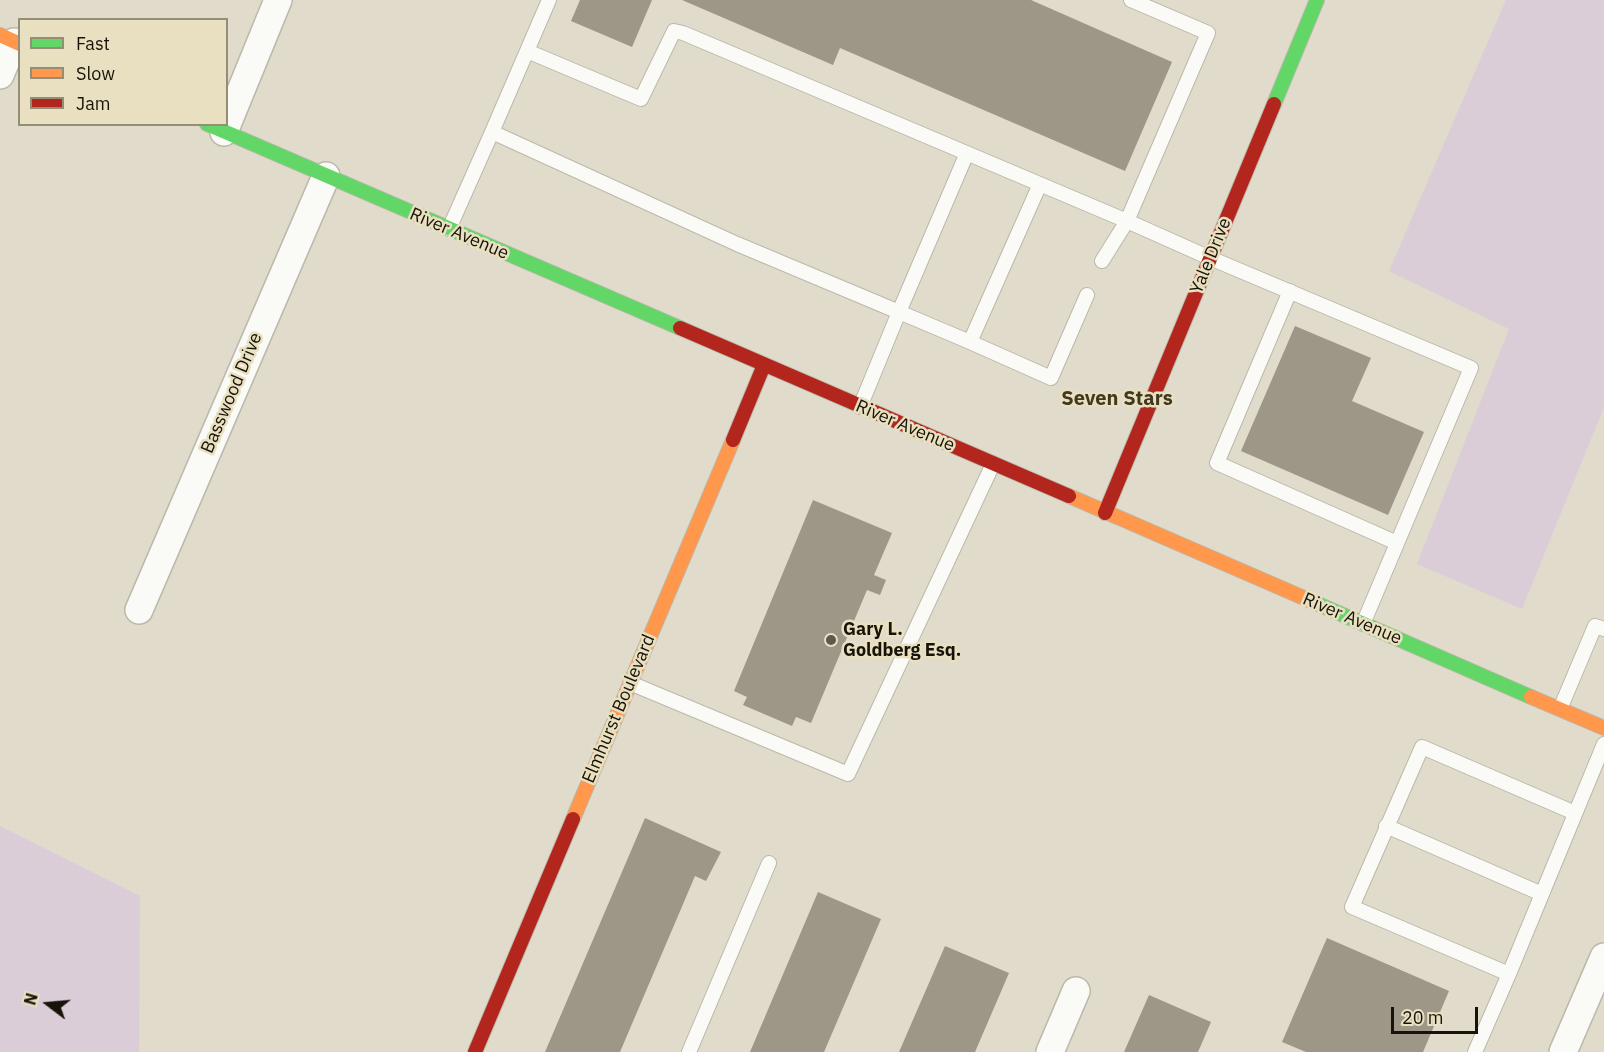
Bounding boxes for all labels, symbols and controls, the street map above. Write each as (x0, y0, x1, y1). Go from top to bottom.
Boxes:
legend (18, 18, 228, 126)
text: Fast (76, 32, 110, 55)
text: Slow (76, 62, 115, 85)
text: Jam (76, 92, 111, 115)
street label: River Avenue (406, 203, 512, 265)
street label: Yale Drive (1186, 215, 1236, 297)
street label: Basswood Drive (197, 329, 267, 457)
district label: Seven Stars (1061, 387, 1173, 411)
street label: River Avenue (852, 395, 958, 457)
street label: River Avenue (1299, 588, 1405, 650)
place label: Gary L. Goldberg Esq. (843, 619, 961, 662)
street label: Elmhurst Boulevard (578, 631, 660, 787)
marker: Gary L. Goldberg Esq. (824, 633, 838, 647)
north arrow (18, 974, 78, 1034)
text: N (19, 991, 42, 1007)
scale bar (1394, 995, 1481, 1033)
text: 20 m (1402, 1006, 1444, 1029)

